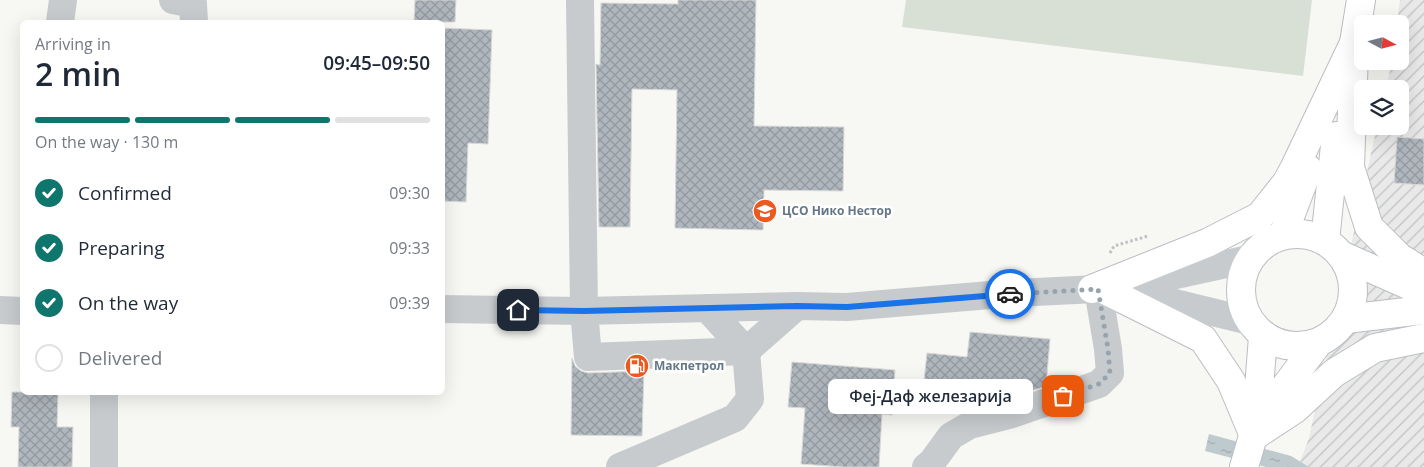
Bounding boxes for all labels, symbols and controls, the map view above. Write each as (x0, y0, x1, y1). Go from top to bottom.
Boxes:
north arrow (1354, 15, 1409, 70)
map controls (1354, 15, 1409, 135)
text: Arriving in (35, 33, 111, 55)
text: 09:45–09:50 (323, 50, 430, 76)
text: 2 min (35, 52, 121, 95)
button: layers (1354, 80, 1409, 135)
text: On the way · 130 m (35, 131, 178, 153)
icon: check (35, 179, 63, 207)
text: Confirmed (78, 180, 172, 206)
text: 09:30 (389, 182, 430, 204)
school or university icon: ЦСО Нико Нестор (752, 198, 778, 224)
place label: ЦСО Нико Нестор (782, 202, 892, 219)
icon: check (35, 234, 63, 262)
text: Preparing (78, 235, 165, 261)
text: 09:33 (389, 237, 430, 259)
courier (985, 269, 1035, 319)
icon: car (996, 280, 1024, 308)
icon: check (35, 289, 63, 317)
pin (497, 289, 539, 331)
text: On the way (78, 290, 178, 316)
text: 09:39 (389, 292, 430, 314)
icon: home (504, 296, 532, 324)
text: Delivered (78, 345, 162, 371)
fuel station icon: Макпетрол (624, 353, 650, 379)
place label: Макпетрол (654, 357, 724, 374)
pin (1042, 375, 1084, 417)
callout: Феј-Даф железарија (828, 378, 1033, 414)
icon: bag (1049, 382, 1077, 410)
text: Феј-Даф железарија (849, 385, 1012, 407)

